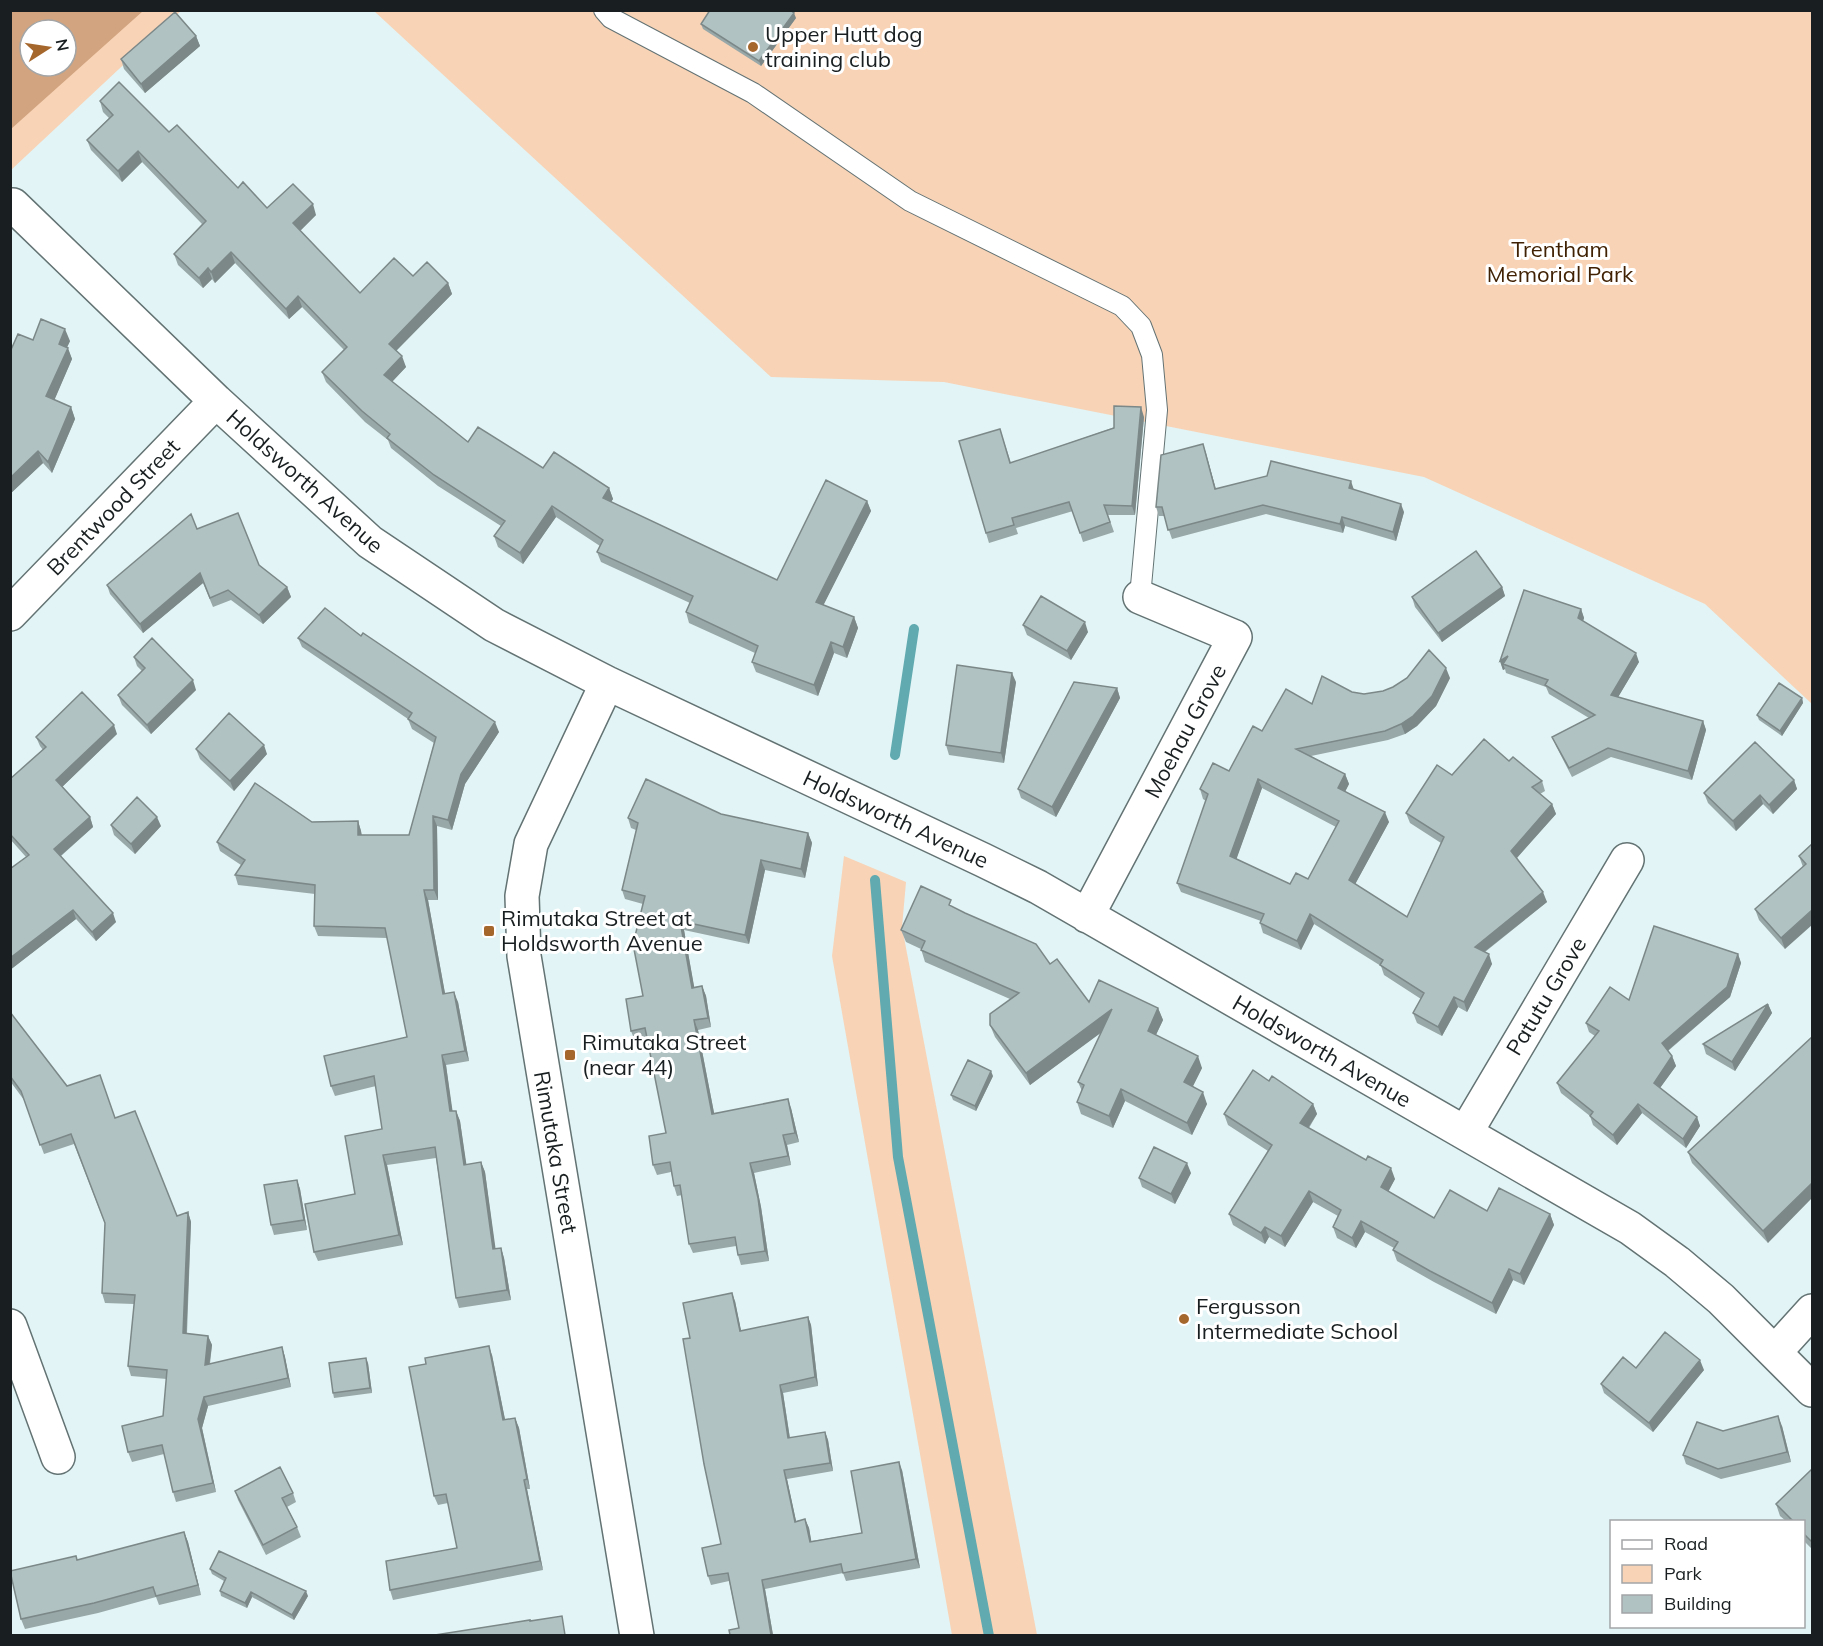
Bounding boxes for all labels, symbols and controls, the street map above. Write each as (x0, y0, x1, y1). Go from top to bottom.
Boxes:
north arrow (18, 18, 78, 78)
place label: Upper Hutt dog training club (765, 20, 923, 73)
text: N (52, 37, 74, 53)
marker: Upper Hutt dog training club (746, 40, 760, 54)
park label: Trentham Memorial Park (1487, 235, 1634, 288)
street label: Holdsworth Avenue (221, 403, 389, 559)
street label: Brentwood Street (41, 433, 186, 581)
street label: Moehau Grove (1138, 659, 1232, 803)
street label: Holdsworth Avenue (799, 764, 993, 874)
place label: Rimutaka Street at Holdsworth Avenue (501, 904, 703, 957)
marker: Rimutaka Street at Holdsworth Avenue (482, 924, 496, 938)
street label: Patutu Grove (1500, 932, 1592, 1060)
street label: Holdsworth Avenue (1228, 988, 1416, 1114)
place label: Rimutaka Street (near 44) (582, 1028, 747, 1081)
marker: Rimutaka Street (near 44) (563, 1048, 577, 1062)
street label: Rimutaka Street (528, 1069, 584, 1236)
place label: Fergusson Intermediate School (1196, 1292, 1398, 1345)
marker: Fergusson Intermediate School (1177, 1312, 1191, 1326)
legend (1610, 1520, 1805, 1628)
text: Road (1664, 1532, 1708, 1555)
text: Park (1664, 1562, 1703, 1585)
text: Building (1664, 1592, 1732, 1615)

